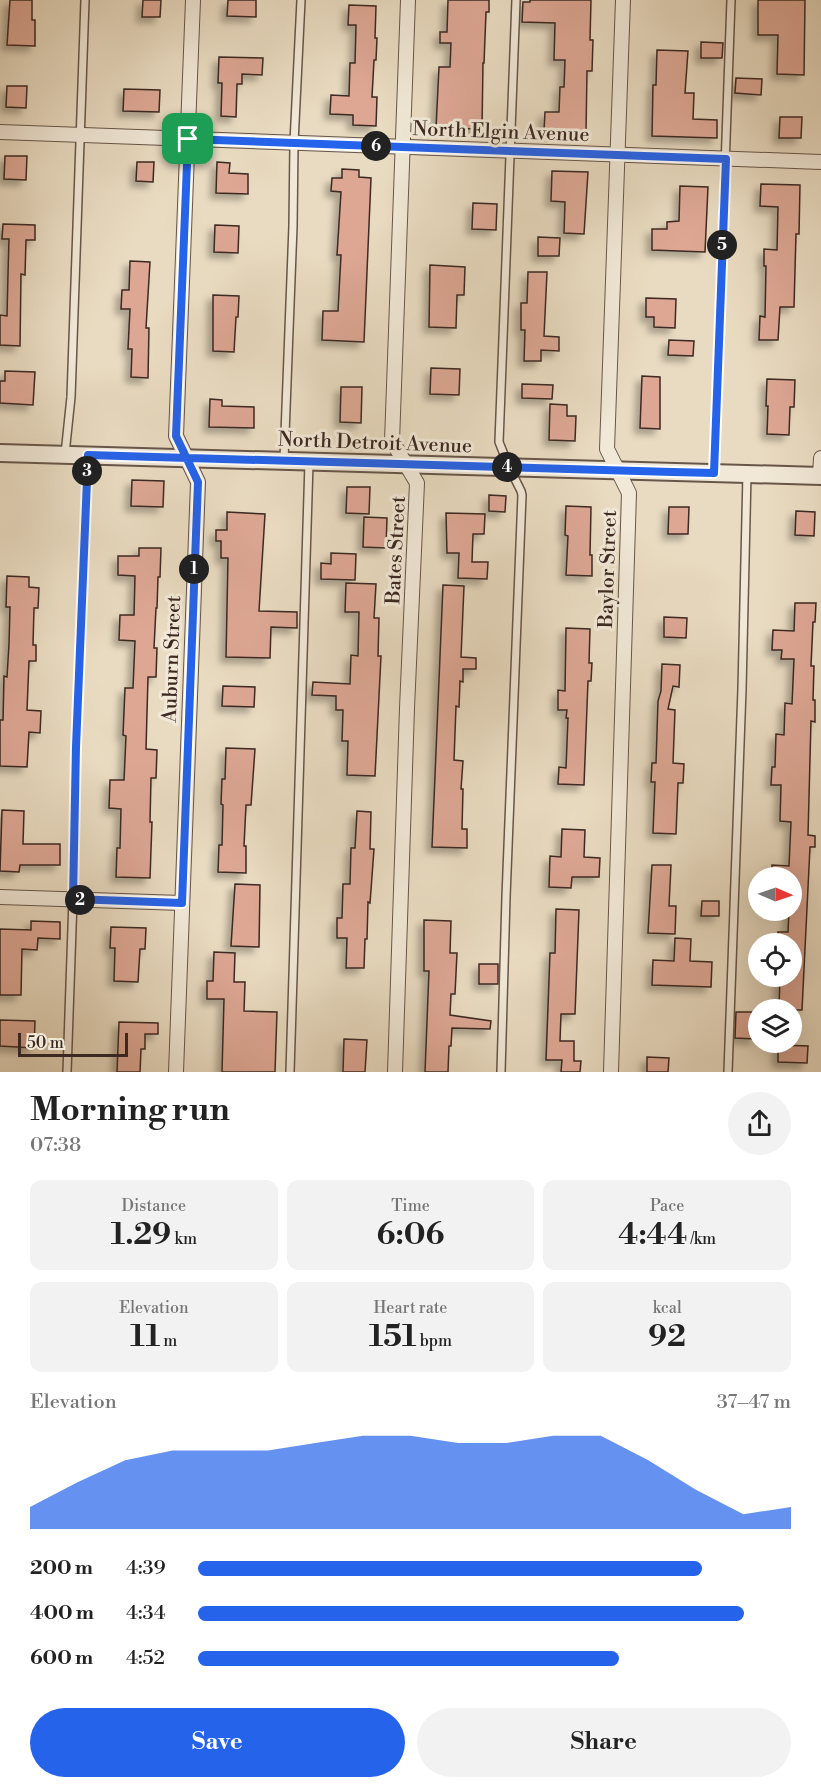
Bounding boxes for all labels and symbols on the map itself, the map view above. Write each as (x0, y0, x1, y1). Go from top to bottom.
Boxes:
pin (162, 113, 213, 164)
street label: North Elgin Avenue (412, 117, 590, 148)
pin: 6 (361, 131, 391, 161)
pin: 5 (707, 230, 737, 260)
street label: North Detroit Avenue (277, 428, 472, 459)
pin: 4 (492, 452, 522, 482)
pin: 3 (72, 456, 102, 486)
street label: Bates Street (381, 495, 412, 606)
street label: Baylor Street (594, 510, 623, 629)
pin: 1 (179, 554, 209, 584)
street label: Auburn Street (158, 595, 187, 724)
north arrow (748, 867, 802, 921)
pin: 2 (65, 885, 95, 915)
scale bar (18, 1030, 128, 1058)

